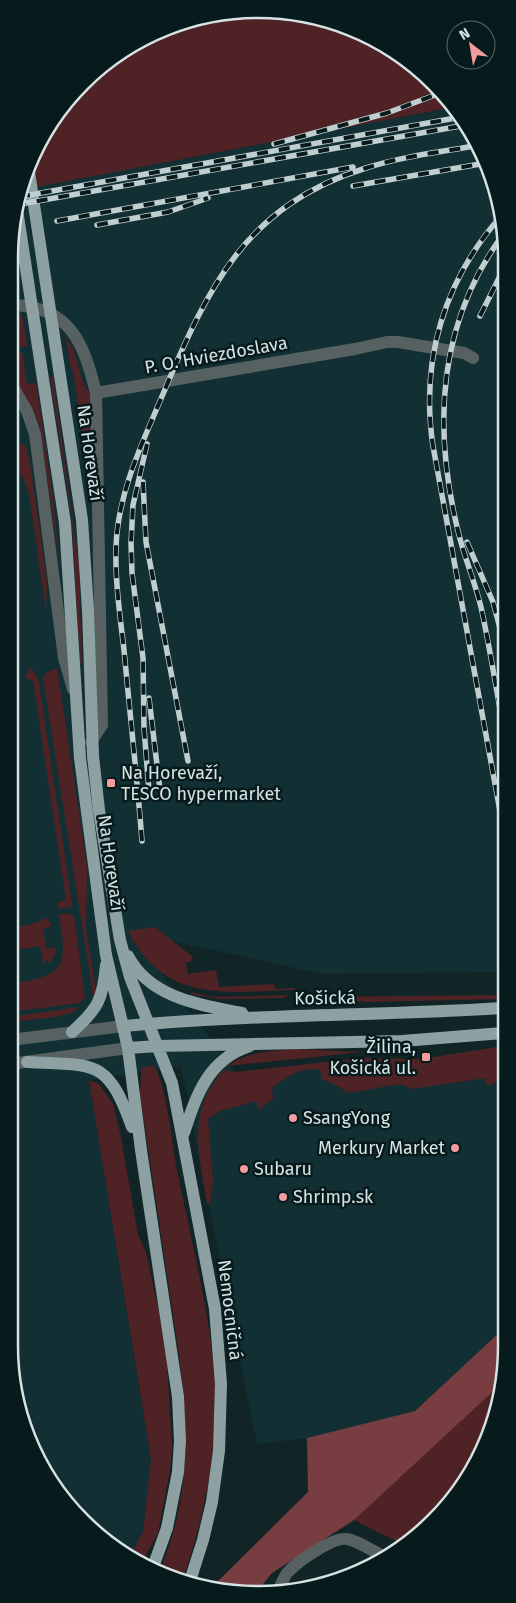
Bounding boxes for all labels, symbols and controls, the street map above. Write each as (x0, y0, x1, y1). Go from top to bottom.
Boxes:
north arrow (446, 20, 496, 70)
text: N (456, 25, 473, 44)
street label: P. O. Hviezdoslava (143, 332, 289, 378)
street label: Na Horevaží (72, 403, 108, 503)
place label: Na Horevaží, TESCO hypermarket (121, 762, 281, 805)
marker: Na Horevaží, TESCO hypermarket (105, 777, 117, 789)
street label: Na Horevaží (93, 813, 129, 913)
street label: Košická (294, 986, 356, 1010)
place label: Žilina, Košická ul. (329, 1036, 416, 1079)
marker: Žilina, Košická ul. (420, 1051, 432, 1063)
place label: SsangYong (303, 1107, 391, 1129)
marker: SsangYong (287, 1112, 299, 1124)
place label: Merkury Market (318, 1137, 445, 1159)
marker: Merkury Market (449, 1142, 461, 1154)
place label: Subaru (254, 1158, 312, 1180)
marker: Subaru (238, 1163, 250, 1175)
place label: Shrimp.sk (293, 1186, 374, 1208)
marker: Shrimp.sk (277, 1191, 289, 1203)
street label: Nemocničná (213, 1258, 247, 1362)

